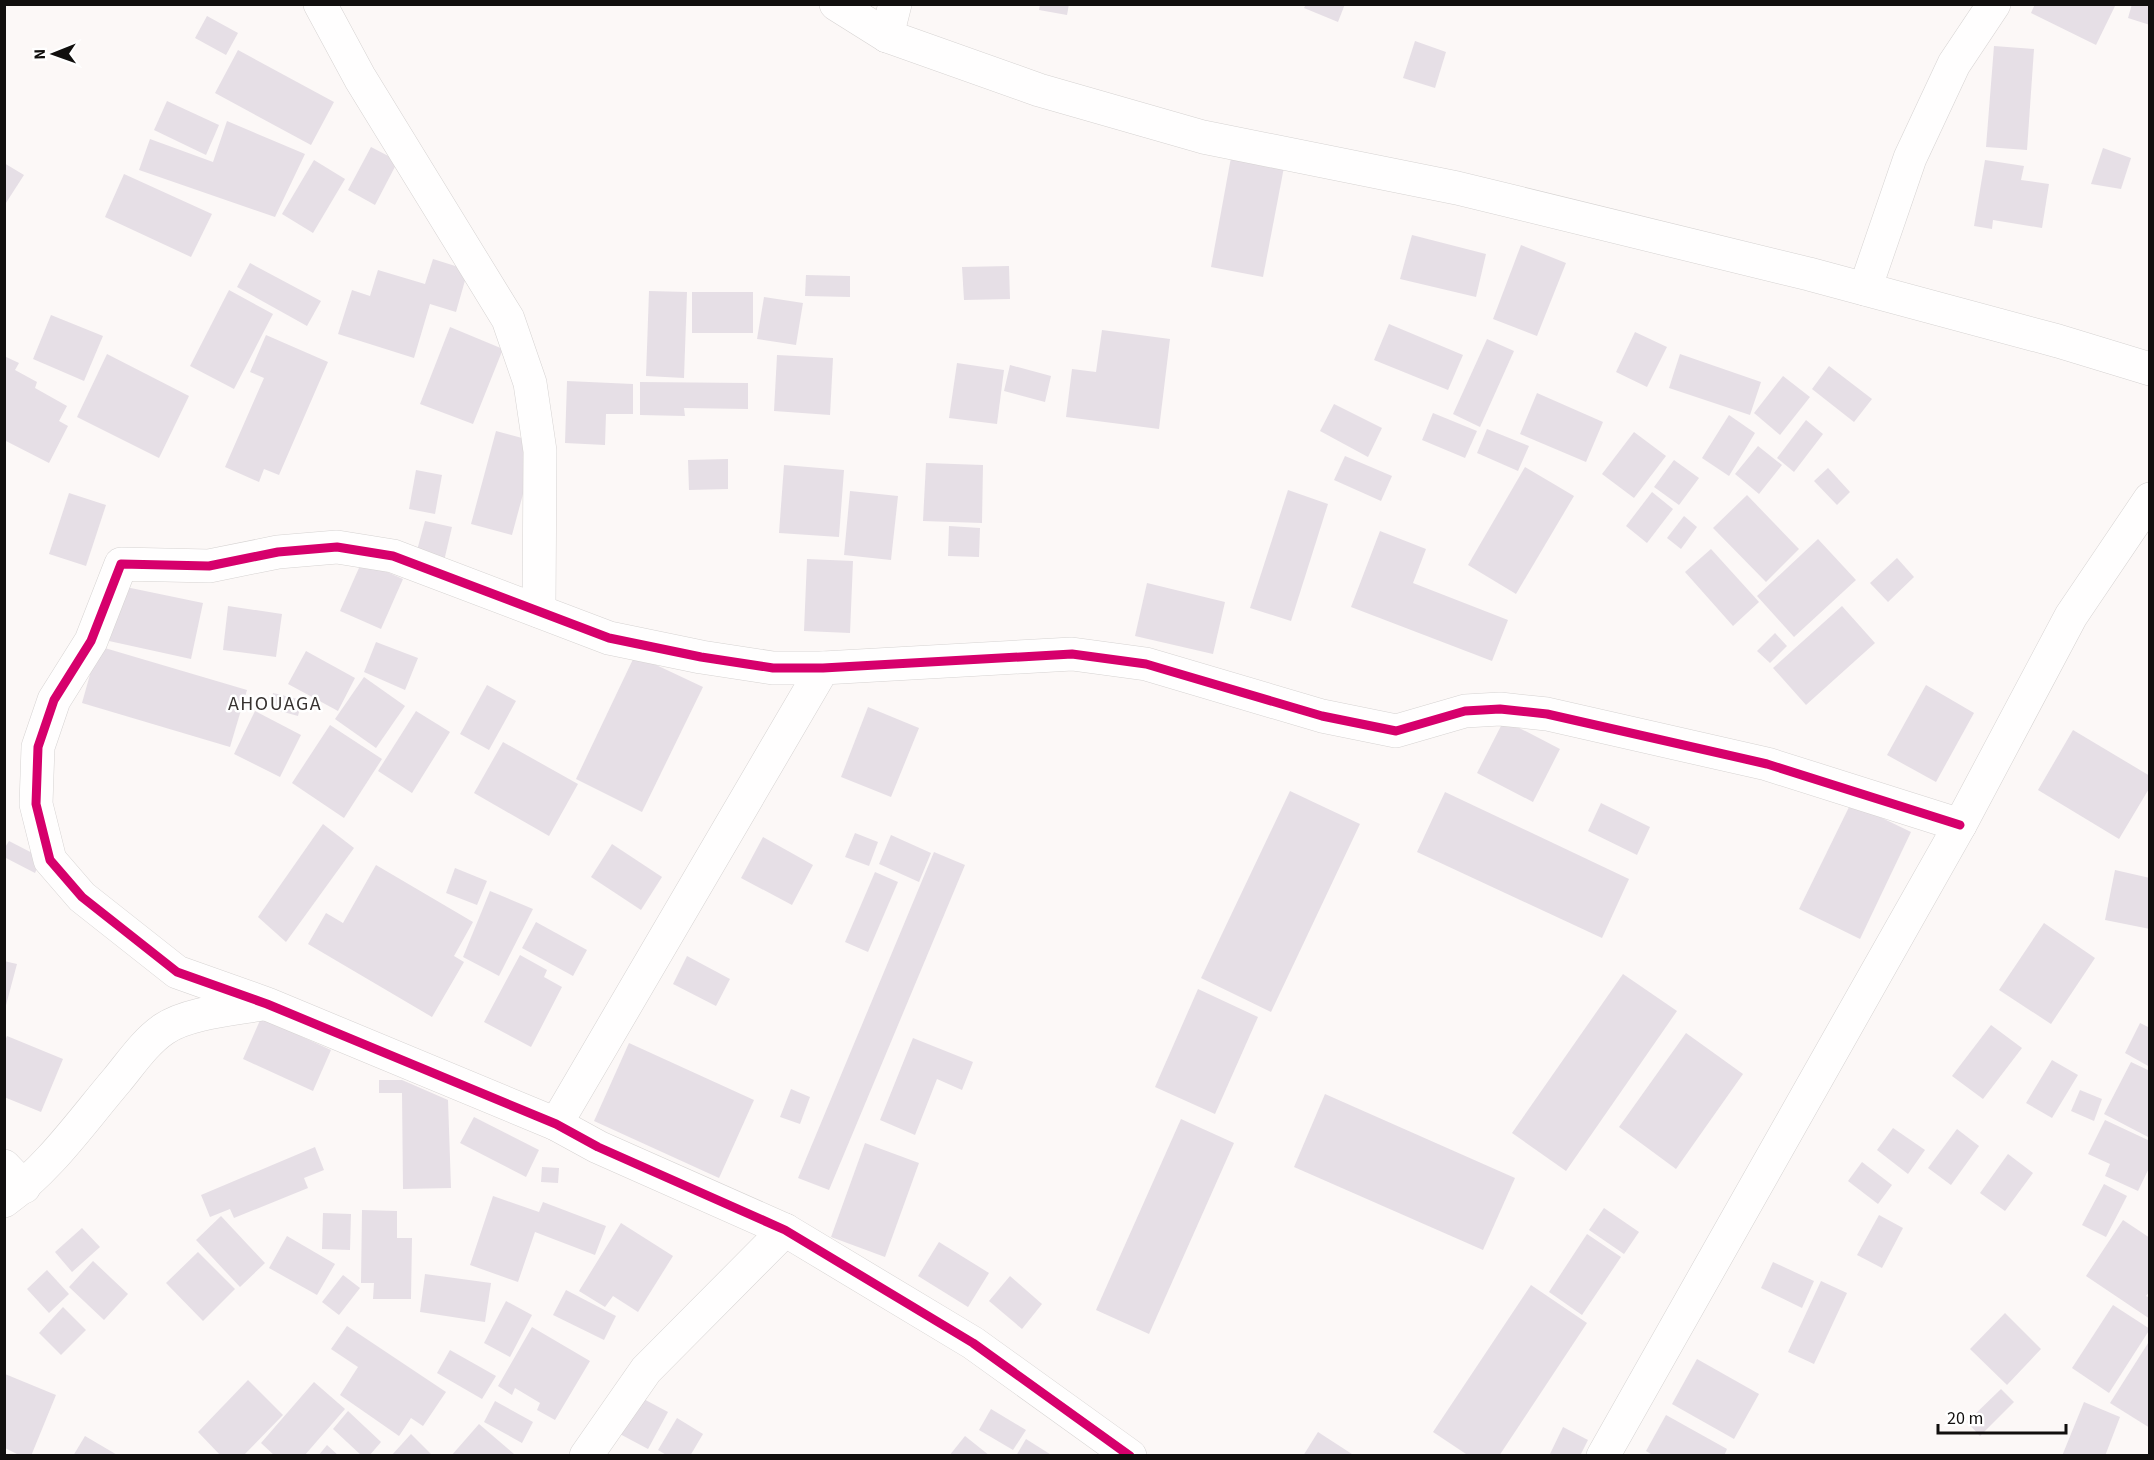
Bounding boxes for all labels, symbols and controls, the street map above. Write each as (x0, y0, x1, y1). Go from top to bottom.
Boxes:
north arrow (24, 24, 84, 84)
text: N (29, 49, 51, 60)
district label: AHOUAGA (228, 690, 322, 718)
scale bar (1938, 1397, 2066, 1435)
text: 20 m (1947, 1406, 1983, 1431)

